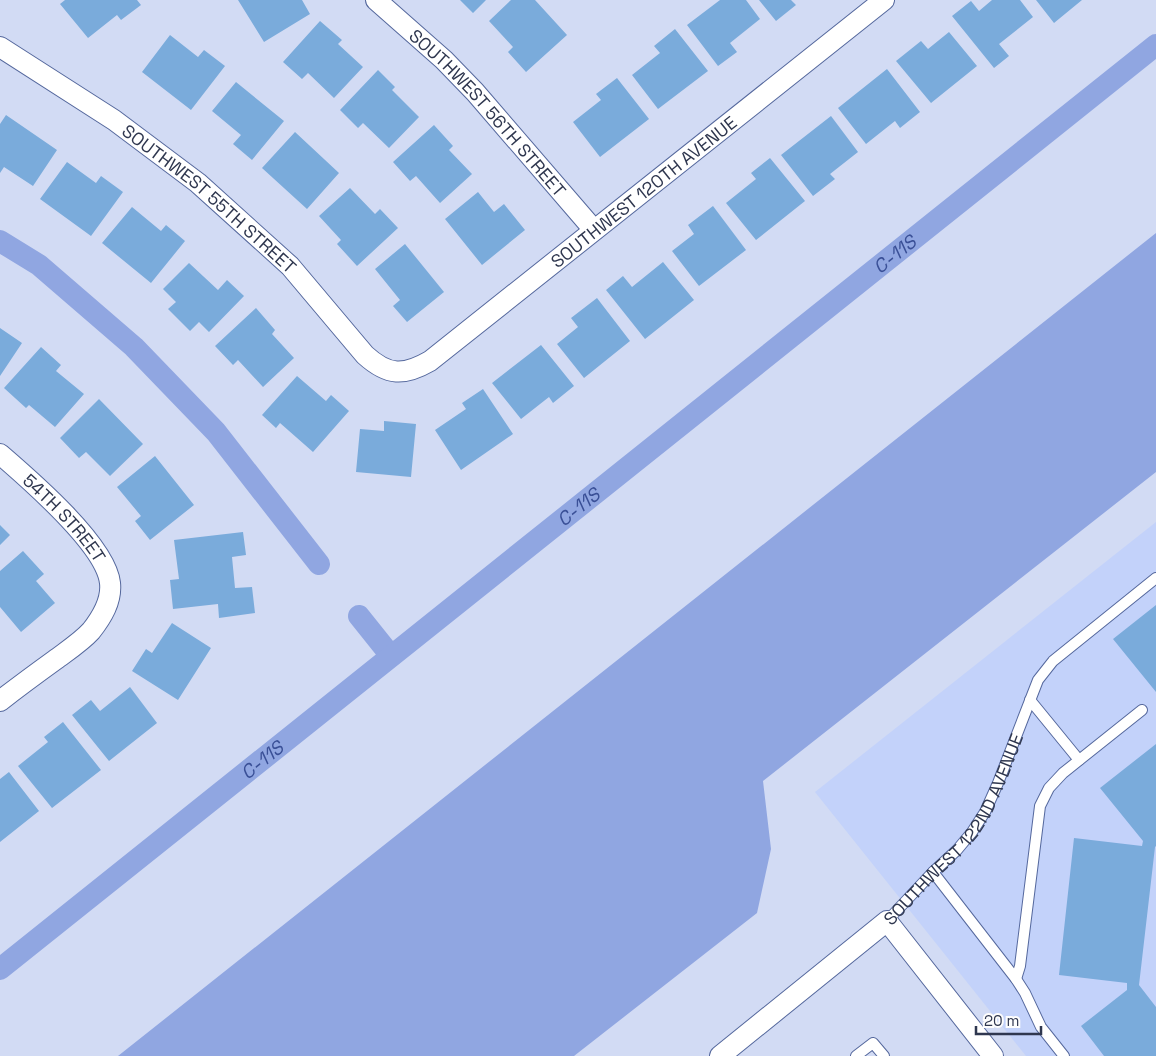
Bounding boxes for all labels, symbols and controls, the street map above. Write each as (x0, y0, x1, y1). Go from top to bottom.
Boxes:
street label: SOUTHWEST 56TH STREET (405, 24, 572, 201)
street label: SOUTHWEST 120TH AVENUE (546, 110, 741, 272)
street label: SOUTHWEST 55TH STREET (118, 119, 302, 278)
water label: C-11S (868, 228, 923, 279)
street label: 54TH STREET (18, 468, 111, 567)
water label: C-11S (551, 481, 607, 532)
street label: SOUTHWEST 122ND AVENUE (878, 730, 1028, 930)
water label: C-11S (235, 733, 290, 785)
scale bar (976, 1004, 1041, 1036)
text: 20 m (984, 1011, 1019, 1030)

